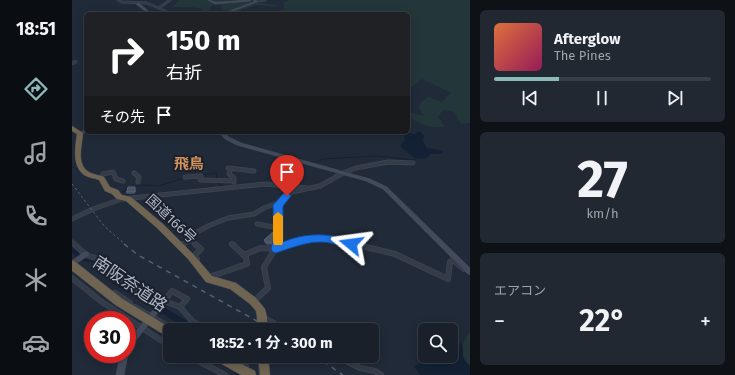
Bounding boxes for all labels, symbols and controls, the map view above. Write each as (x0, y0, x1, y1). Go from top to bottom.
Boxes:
text: 18:51 (16, 18, 56, 40)
text: 150 m (166, 24, 241, 57)
icon: right (100, 28, 152, 80)
text: Afterglow (554, 30, 620, 48)
text: The Pines (554, 48, 611, 63)
text: 右折 (166, 62, 202, 84)
icon: directions (22, 75, 50, 103)
icon: previous (519, 87, 541, 109)
icon: pause (591, 87, 613, 109)
icon: next (664, 87, 686, 109)
icon: arrive (153, 104, 175, 126)
text: その先 (100, 108, 145, 126)
icon: music (22, 139, 50, 167)
text: 27 (577, 148, 628, 211)
district label: 飛鳥 (174, 155, 204, 173)
pin (270, 155, 304, 196)
icon: arrive (276, 161, 298, 183)
street label: 国道166号 (142, 191, 200, 247)
icon: phone (22, 202, 50, 230)
text: km/h (586, 206, 619, 221)
position arrow (330, 223, 372, 265)
street label: 南阪奈道路 (89, 252, 171, 316)
icon: climate (22, 266, 50, 294)
text: エアコン (494, 283, 546, 298)
text: 22° (579, 303, 626, 339)
text: − (494, 308, 505, 335)
text: + (700, 308, 711, 335)
speed limit sign: 30 (84, 311, 136, 363)
map controls (418, 323, 458, 363)
button: search (418, 323, 458, 363)
icon: car (22, 329, 50, 357)
text: 18:52 · 1 分 · 300 m (209, 334, 333, 352)

